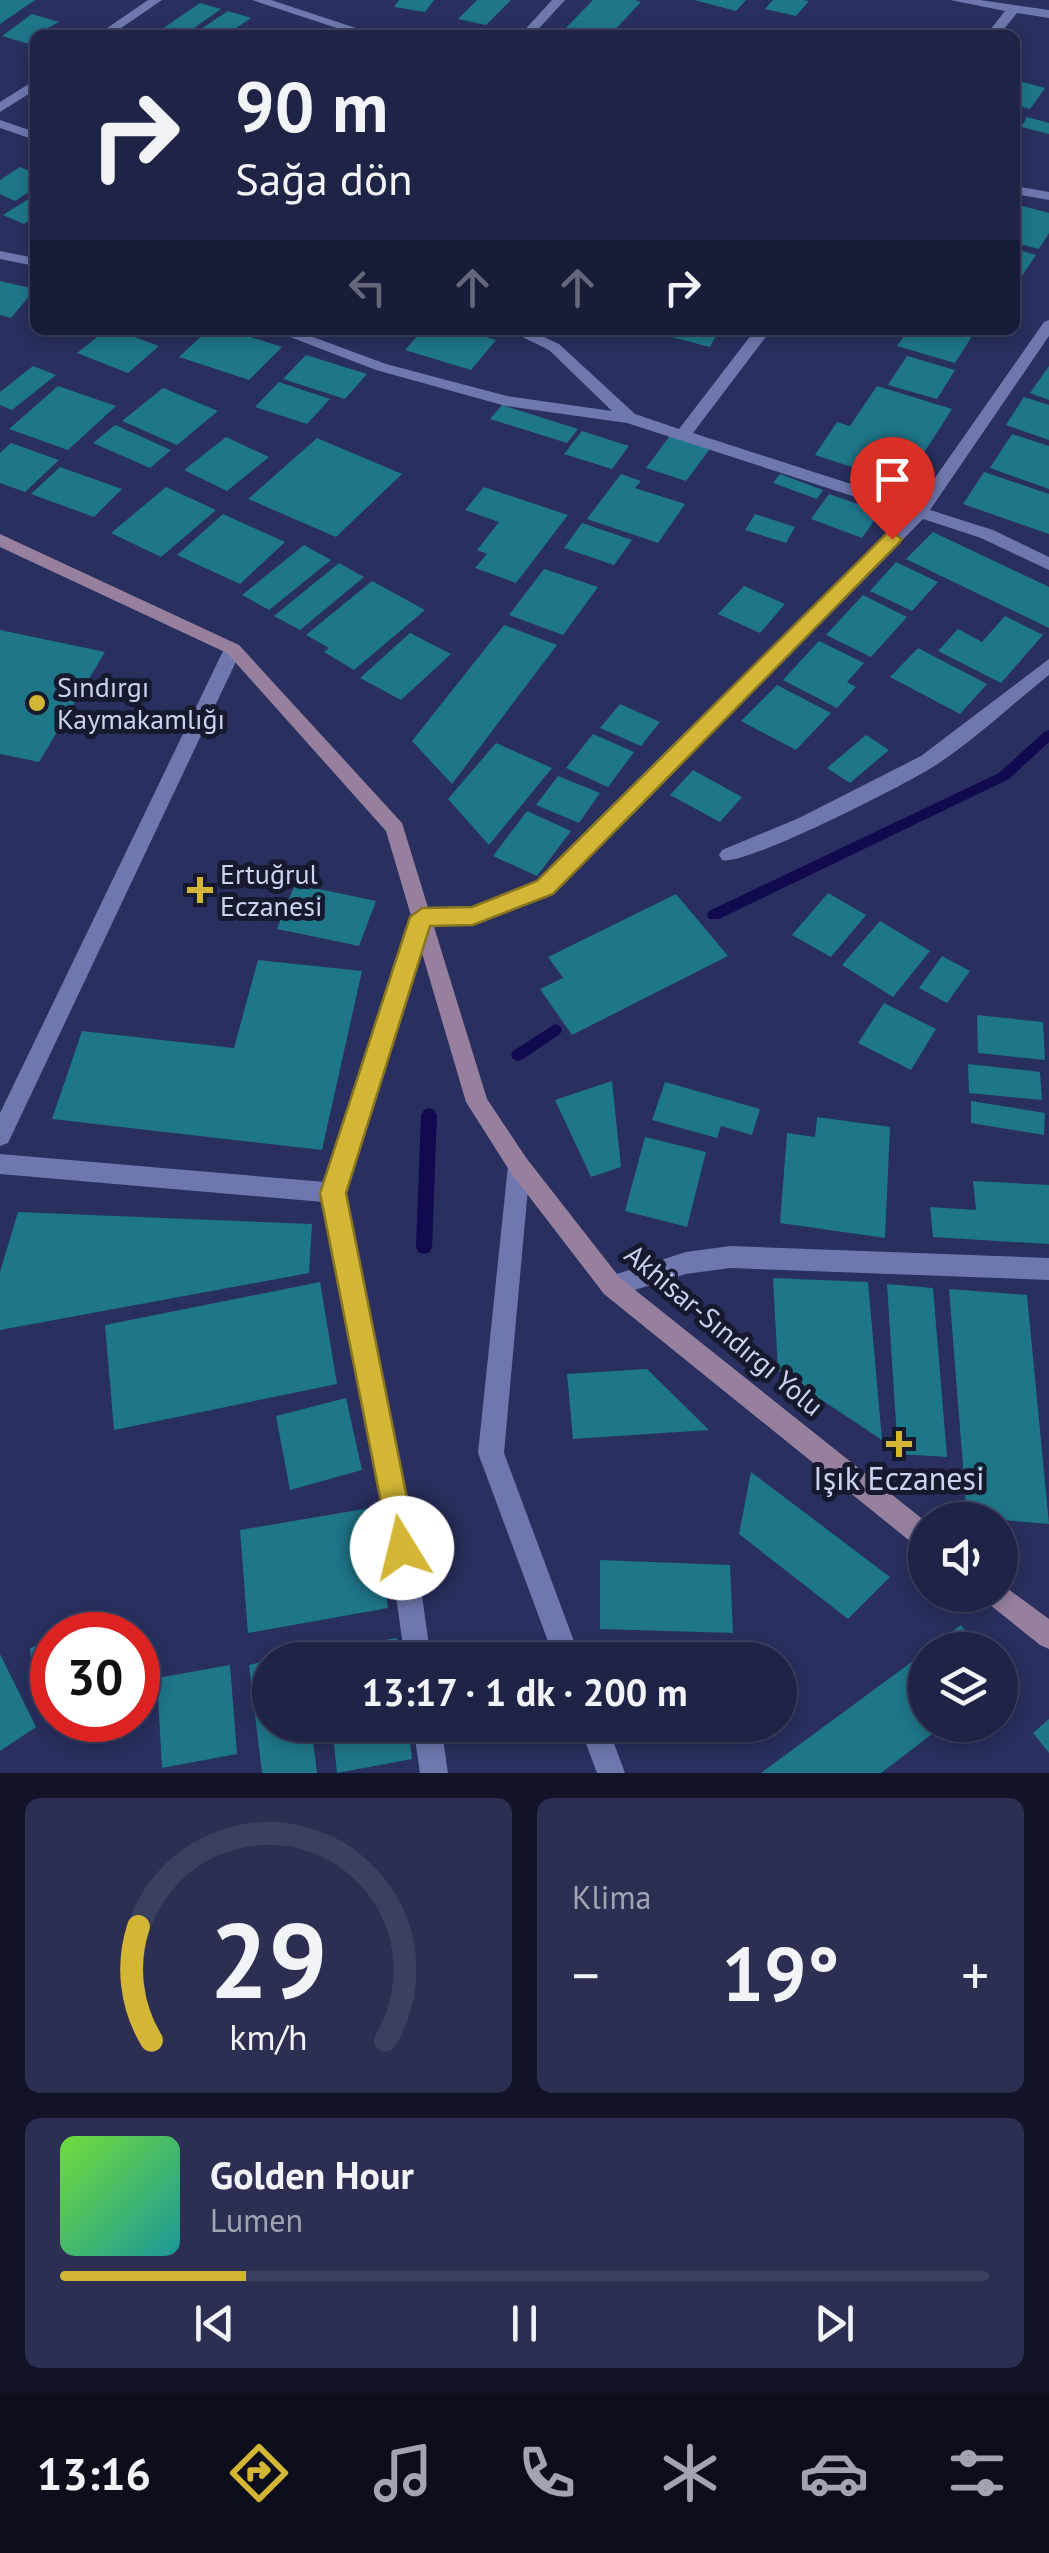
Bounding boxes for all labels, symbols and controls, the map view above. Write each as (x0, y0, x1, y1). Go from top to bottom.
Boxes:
text: 90 m (235, 61, 388, 151)
icon: right (70, 70, 200, 200)
text: Sağa dön (235, 149, 413, 207)
icon: left (340, 260, 395, 315)
icon: ahead (445, 260, 500, 315)
icon: ahead (550, 260, 605, 315)
icon: right (655, 260, 710, 315)
pin (850, 437, 935, 540)
icon: arrive (865, 452, 920, 507)
place label: Sındırgı Kaymakamlığı (57, 668, 225, 737)
marker: Sındırgı Kaymakamlığı (26, 692, 48, 714)
place label: Ertuğrul Eczanesi (220, 855, 322, 924)
marker: Ertuğrul Eczanesi (189, 879, 211, 901)
street label: Akhisar-Sındırgı Yolu (617, 1236, 831, 1424)
marker: Işık Eczanesi (888, 1433, 910, 1455)
place label: Işık Eczanesi (813, 1457, 985, 1499)
position arrow (350, 1496, 454, 1600)
map controls (908, 1502, 1018, 1742)
button: sound (908, 1502, 1018, 1612)
speed limit sign: 30 (30, 1612, 160, 1742)
button: layers (908, 1632, 1018, 1742)
text: 13:17 · 1 dk · 200 m (361, 1667, 688, 1716)
text: Klima (572, 1876, 651, 1918)
text: 29 (210, 1892, 327, 2027)
text: 19° (722, 1925, 839, 2022)
text: − (572, 1939, 600, 2010)
text: + (961, 1939, 989, 2010)
text: km/h (229, 2014, 308, 2060)
text: Golden Hour (210, 2150, 414, 2199)
text: Lumen (210, 2199, 303, 2241)
icon: previous (187, 2296, 242, 2351)
icon: pause (497, 2296, 552, 2351)
icon: next (807, 2296, 862, 2351)
icon: directions (224, 2438, 294, 2508)
icon: music (368, 2438, 438, 2508)
icon: phone (512, 2438, 582, 2508)
icon: climate (655, 2438, 725, 2508)
icon: car (799, 2438, 869, 2508)
icon: filters (942, 2438, 1012, 2508)
text: 13:16 (37, 2444, 151, 2502)

